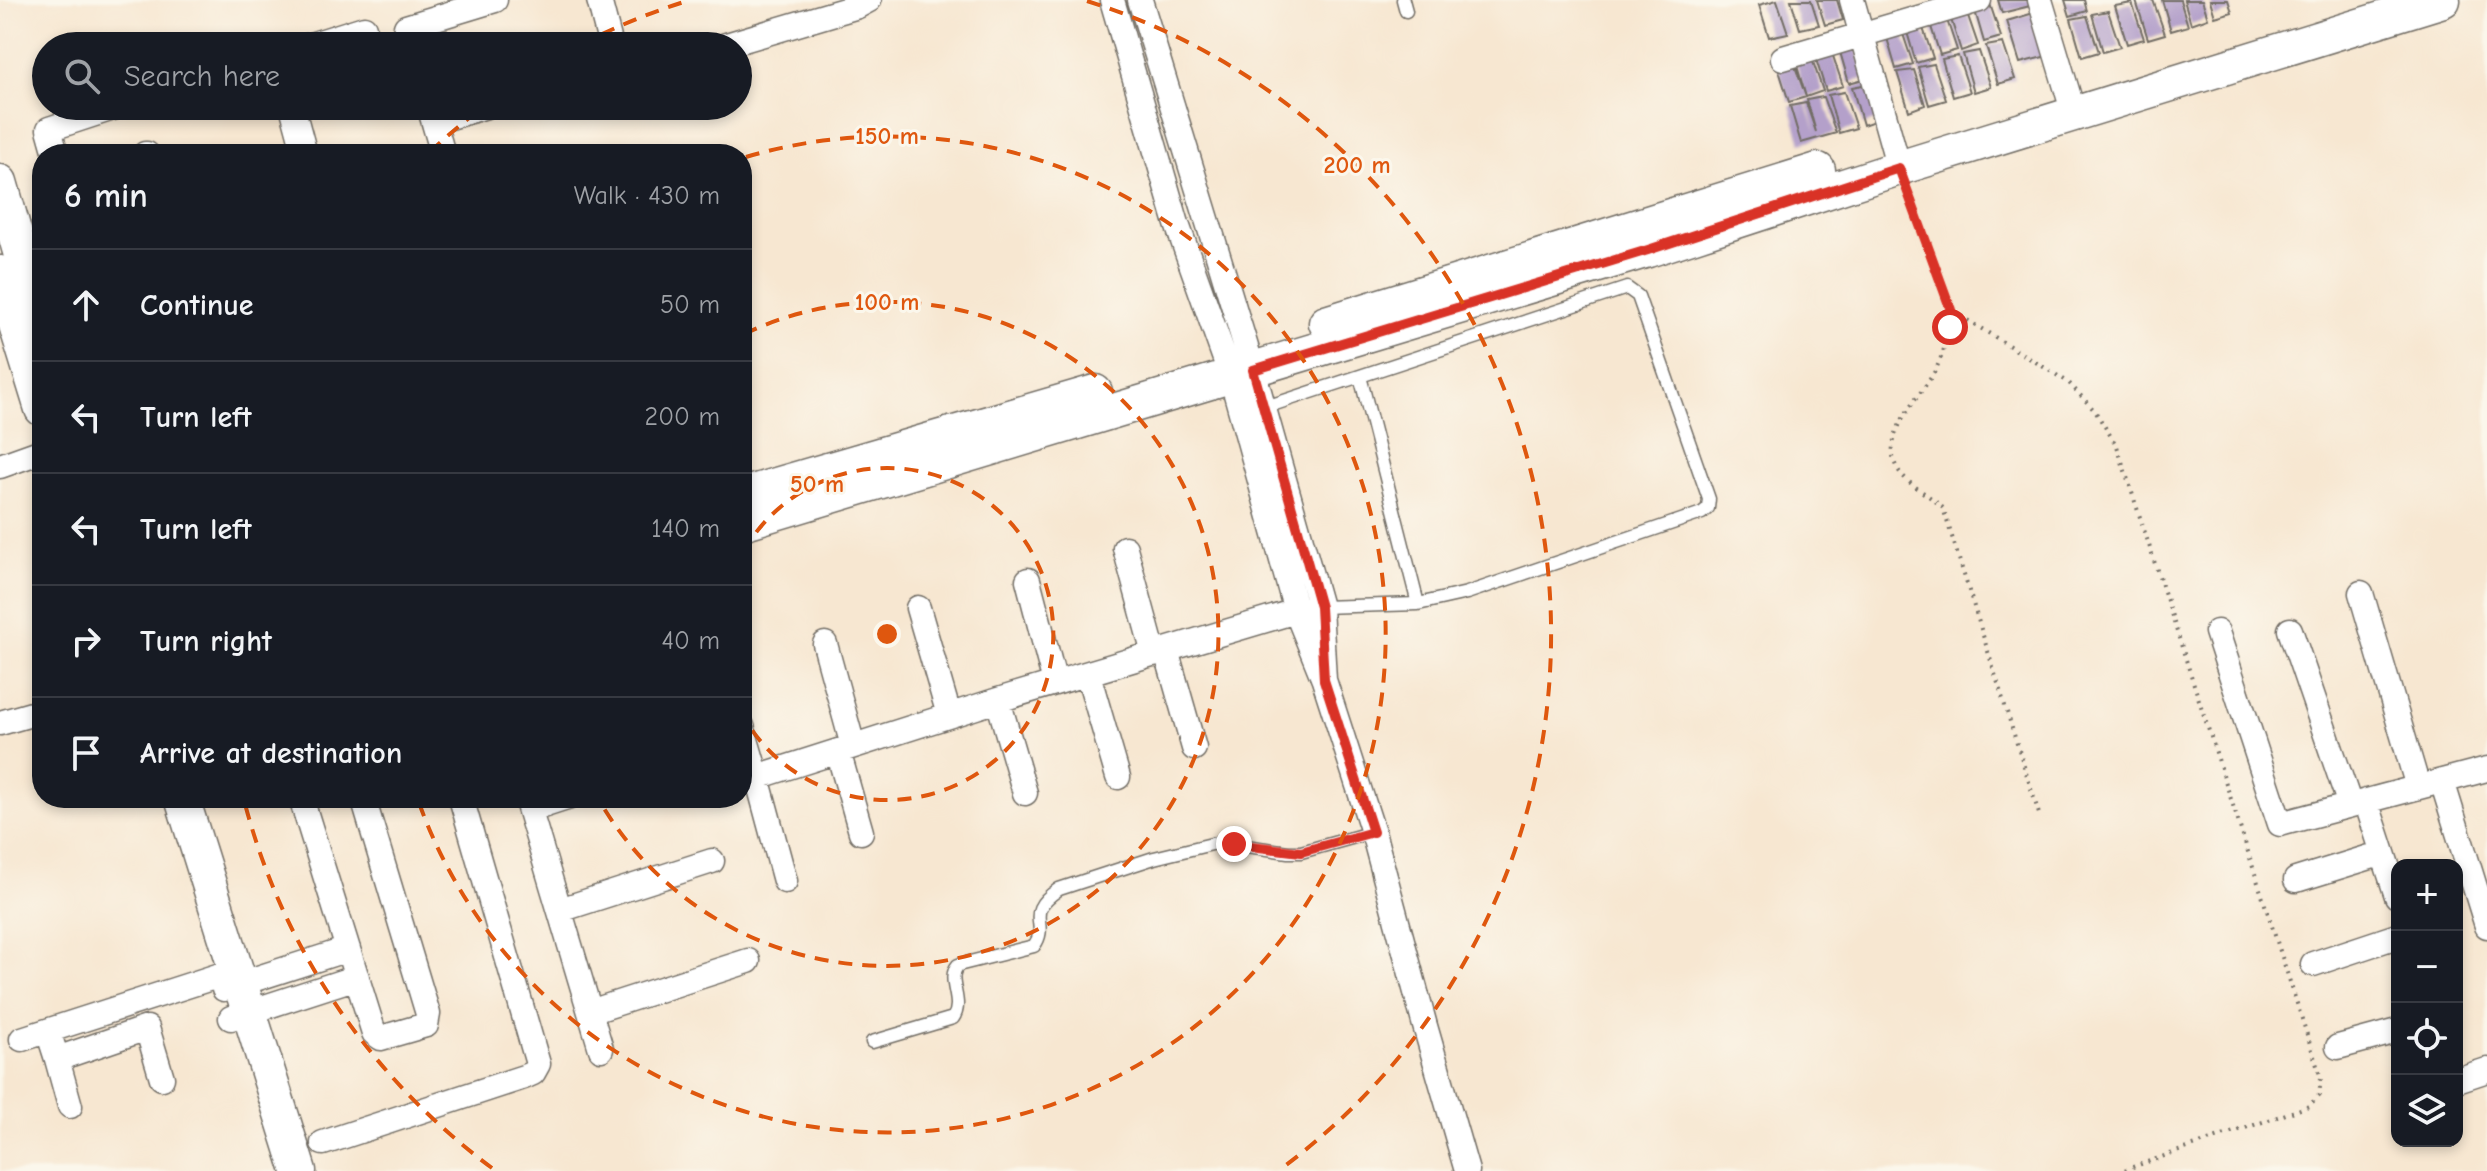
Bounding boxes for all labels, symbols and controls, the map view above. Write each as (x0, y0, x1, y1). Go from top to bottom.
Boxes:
search box (32, 32, 752, 120)
icon: search (60, 54, 104, 98)
text: Search here (124, 59, 280, 94)
text: 150 m (855, 122, 919, 150)
text: 200 m (1323, 151, 1391, 179)
text: 6 min (64, 176, 148, 216)
text: Walk · 430 m (574, 181, 720, 211)
icon: ahead (64, 283, 108, 327)
text: Continue (140, 288, 254, 323)
text: 100 m (855, 288, 919, 316)
text: 50 m (660, 290, 720, 320)
route start (1932, 309, 1968, 345)
icon: left (64, 395, 108, 439)
text: Turn left (140, 400, 252, 435)
text: 200 m (645, 402, 720, 432)
text: 50 m (790, 470, 844, 498)
icon: left (64, 507, 108, 551)
text: Turn left (140, 512, 252, 547)
text: 140 m (651, 514, 720, 544)
icon: right (64, 619, 108, 663)
centre of rings (873, 620, 901, 648)
text: Turn right (140, 624, 272, 659)
text: 40 m (661, 626, 720, 656)
icon: arrive (64, 731, 108, 775)
text: Arrive at destination (140, 736, 402, 771)
route end (1216, 826, 1252, 862)
map controls (2391, 859, 2463, 1147)
button: + (2391, 859, 2463, 931)
button: − (2391, 931, 2463, 1003)
button: locate (2391, 1003, 2463, 1075)
button: layers (2391, 1075, 2463, 1147)

